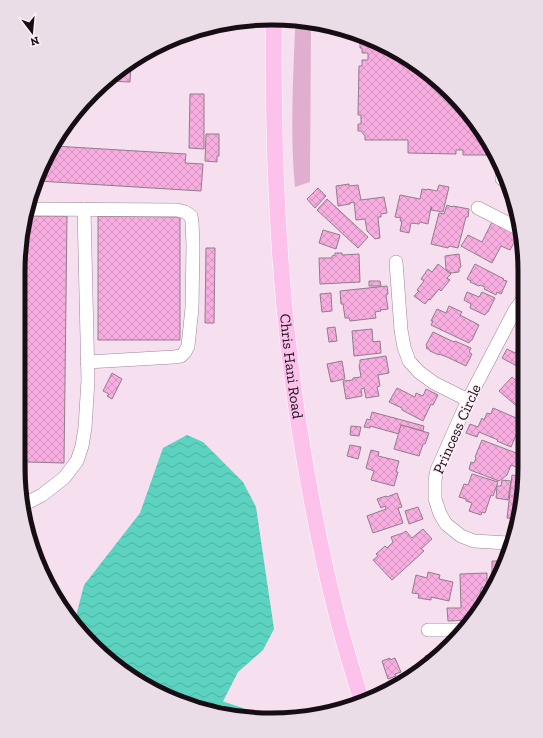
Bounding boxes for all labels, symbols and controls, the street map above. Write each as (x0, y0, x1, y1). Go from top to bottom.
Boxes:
north arrow (12, 12, 52, 52)
text: N (28, 34, 40, 49)
street label: Chris Hani Road (276, 313, 307, 421)
street label: Princess Circle (429, 381, 485, 477)

